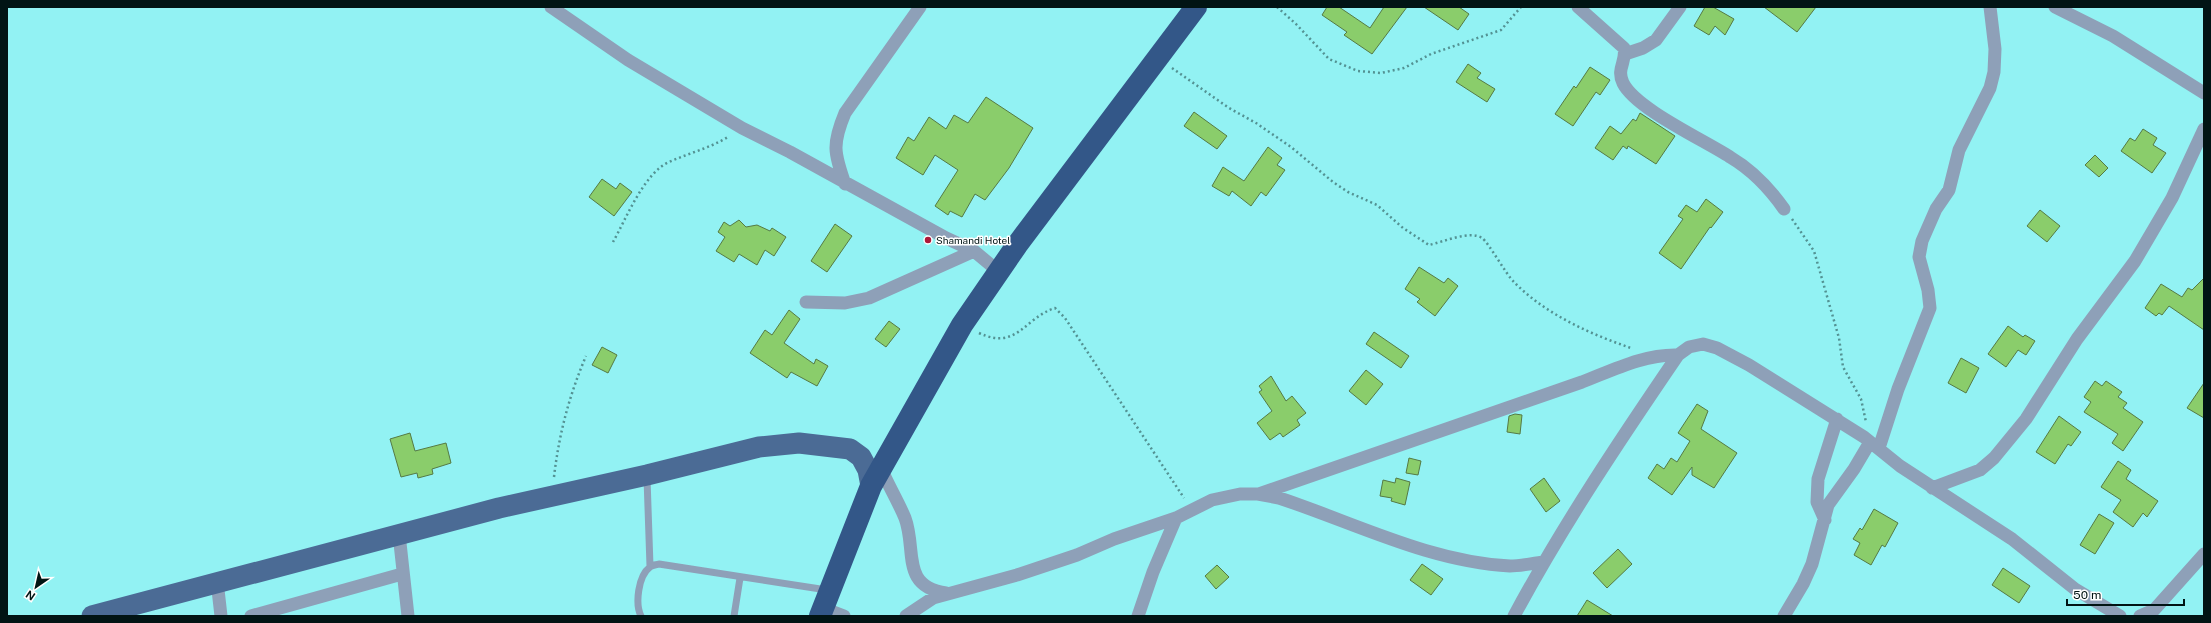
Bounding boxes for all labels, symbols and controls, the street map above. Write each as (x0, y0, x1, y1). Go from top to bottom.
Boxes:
place label: Shamandi Hotel (936, 234, 1010, 246)
marker: Shamandi Hotel (923, 235, 933, 245)
north arrow (16, 567, 56, 607)
scale bar (2067, 581, 2184, 607)
text: N (23, 588, 37, 603)
text: 50 m (2073, 588, 2101, 602)

